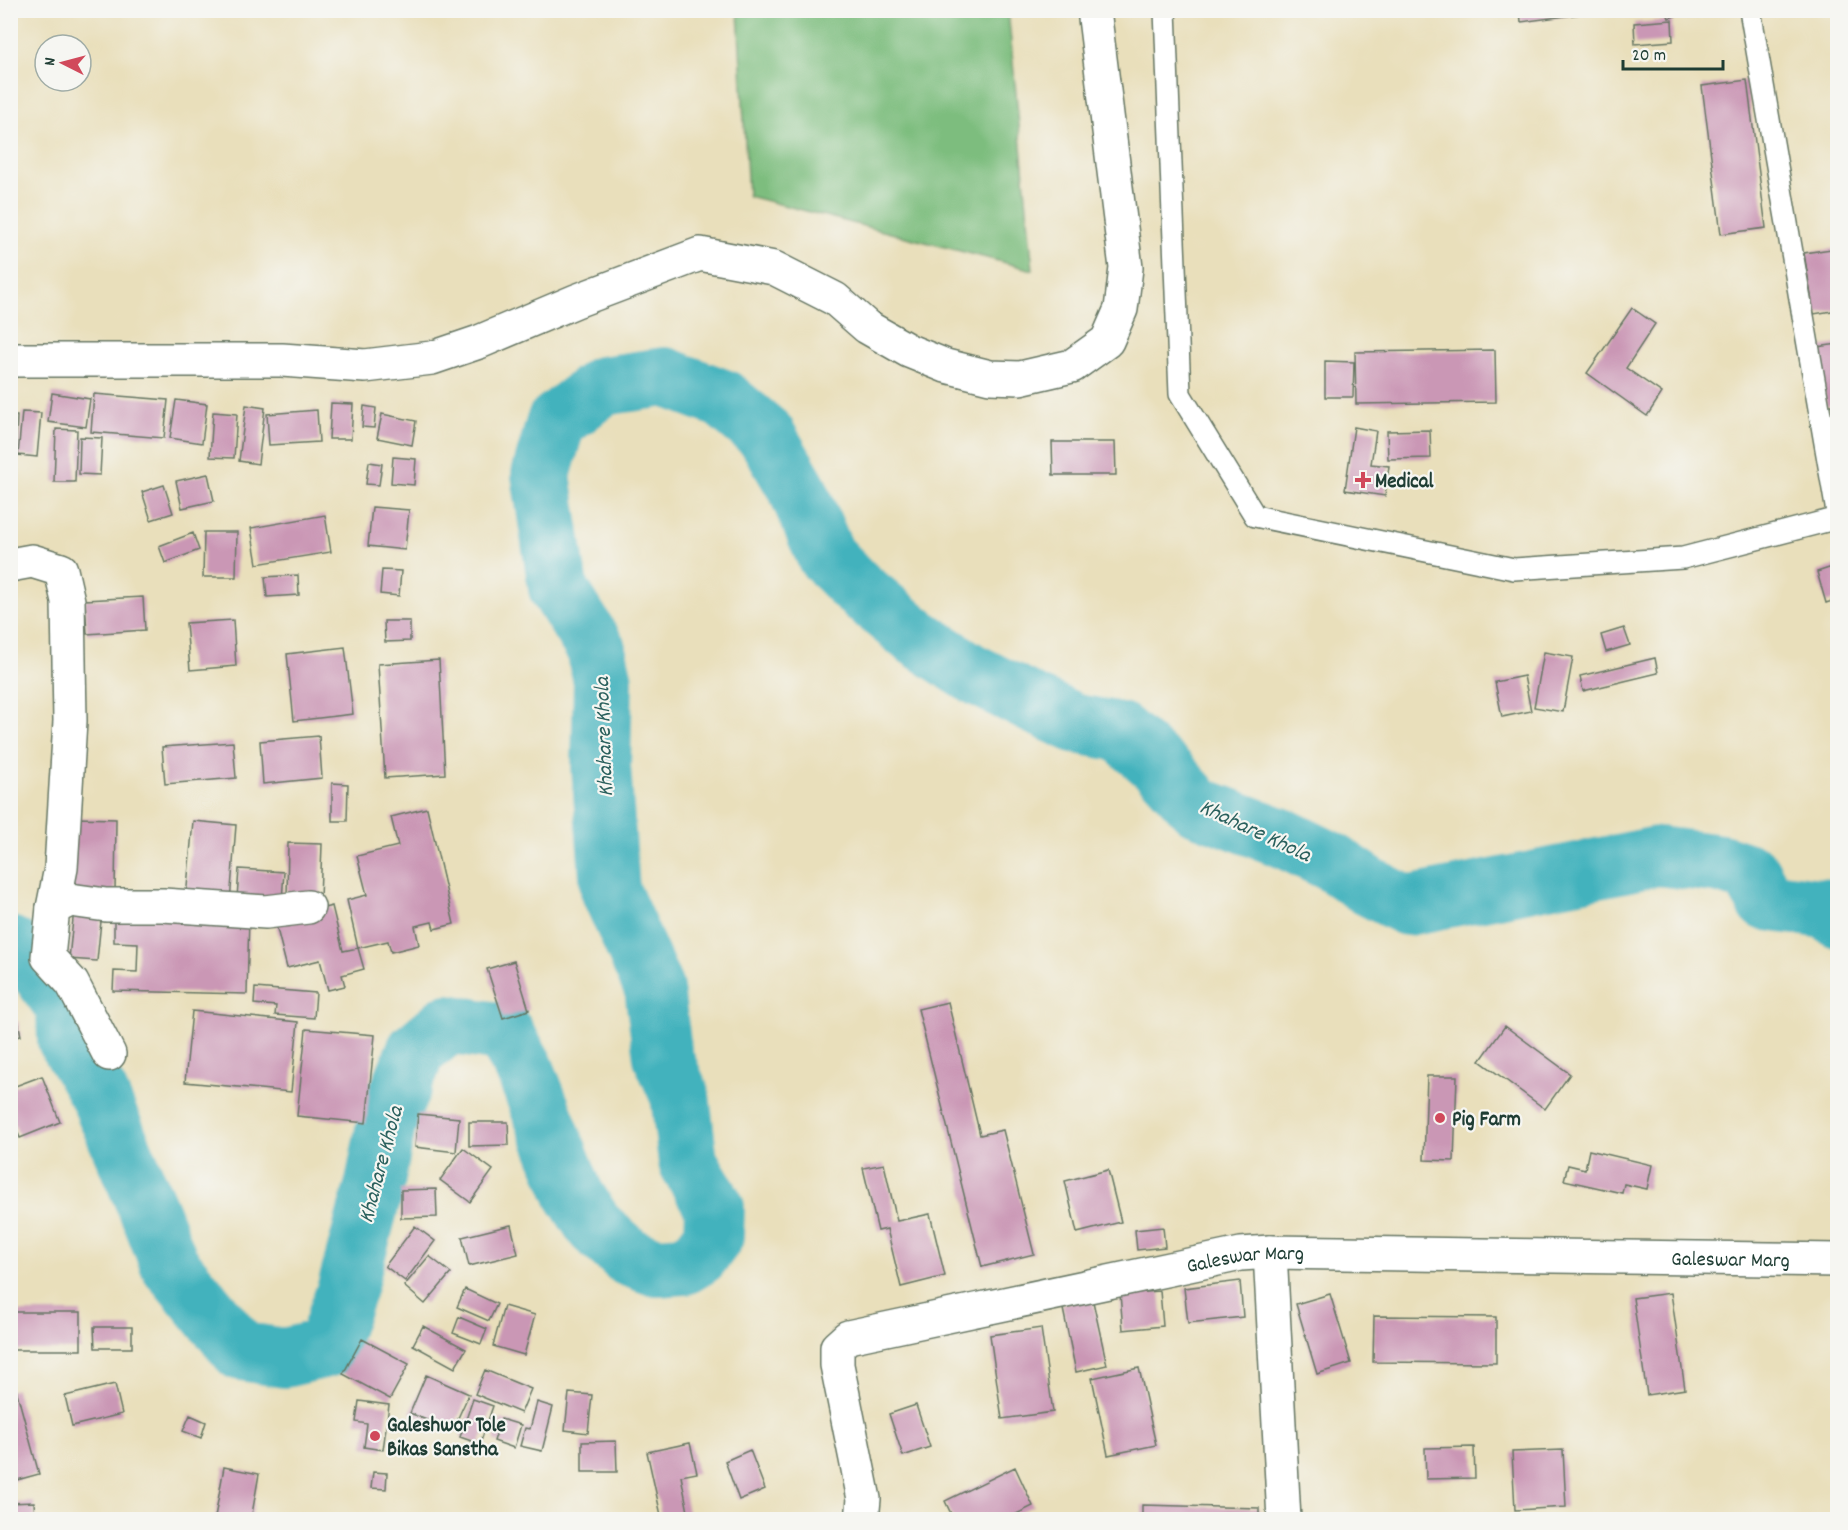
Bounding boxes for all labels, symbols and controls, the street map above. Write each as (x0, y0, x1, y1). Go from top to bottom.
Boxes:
north arrow (33, 33, 93, 93)
scale bar (1623, 33, 1724, 71)
text: 20 m (1632, 44, 1666, 69)
text: N (39, 56, 62, 67)
place label: Medical (1375, 468, 1435, 498)
marker: Medical (1356, 473, 1370, 487)
water label: Khahare Khola (588, 675, 623, 797)
water label: Khahare Khola (1194, 793, 1317, 872)
water label: Khahare Khola (352, 1102, 413, 1227)
place label: Pig Farm (1452, 1106, 1521, 1136)
marker: Pig Farm (1433, 1111, 1447, 1125)
street label: Galeswar Marg (1184, 1240, 1304, 1283)
street label: Galeswar Marg (1671, 1246, 1790, 1277)
place label: Galeshwor Tole Bikas Sanstha (387, 1412, 506, 1466)
marker: Galeshwor Tole Bikas Sanstha (368, 1429, 382, 1443)

